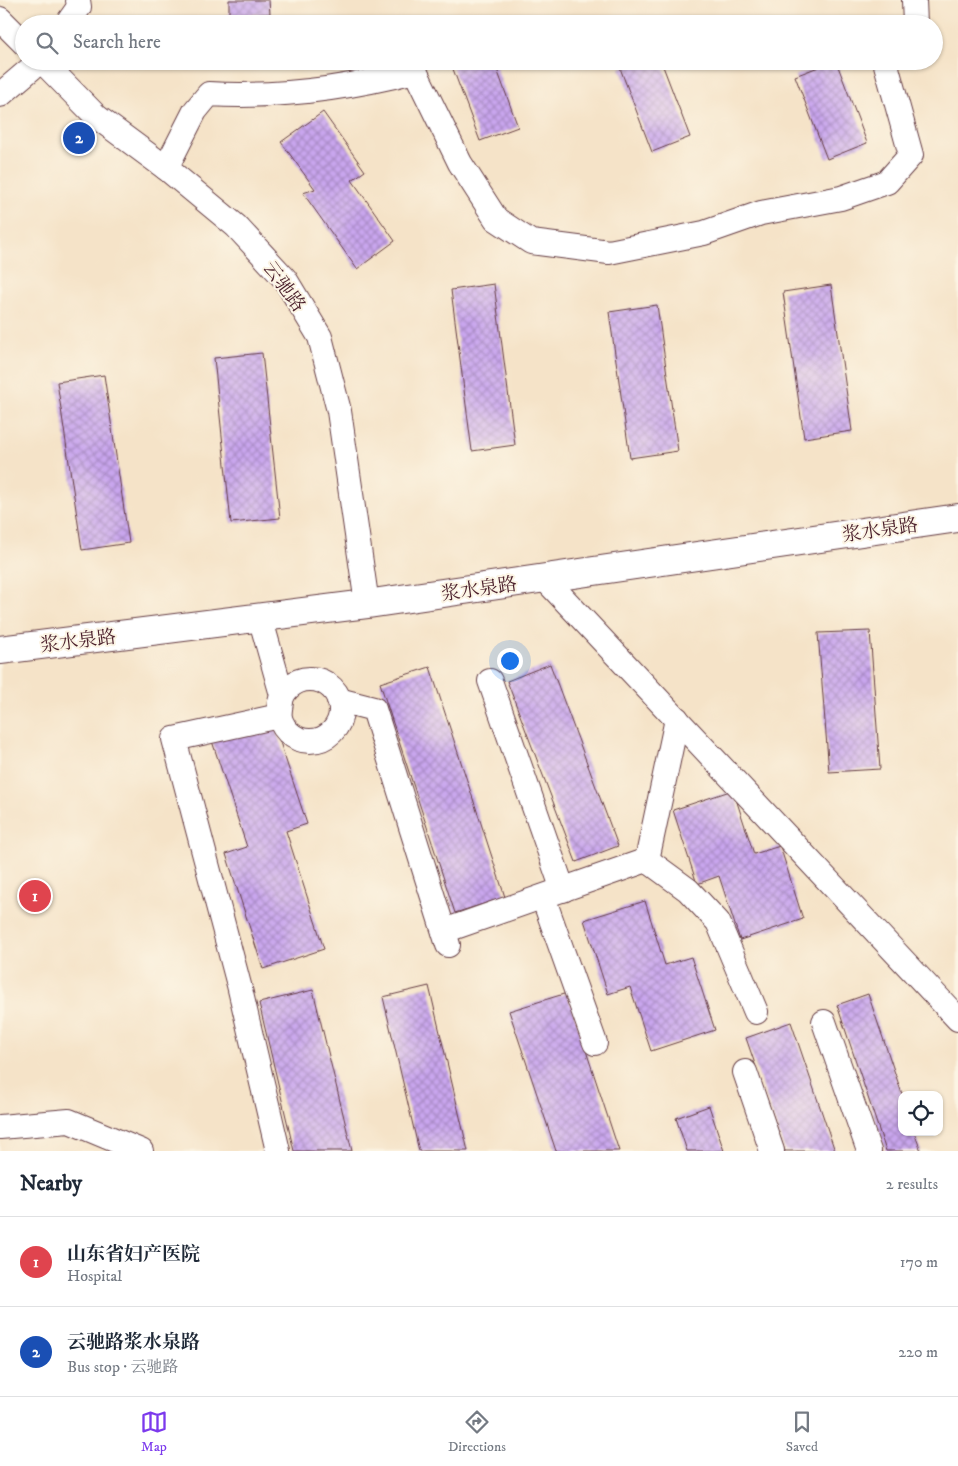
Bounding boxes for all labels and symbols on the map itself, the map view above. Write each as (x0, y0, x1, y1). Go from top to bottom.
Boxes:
pin: 2 (63, 119, 95, 157)
street label: 云驰路 (258, 257, 310, 317)
street label: 浆水泉路 (841, 514, 919, 547)
street label: 浆水泉路 (440, 573, 518, 606)
street label: 浆水泉路 (39, 625, 117, 658)
your location (497, 648, 523, 674)
pin: 1 (19, 877, 51, 915)

